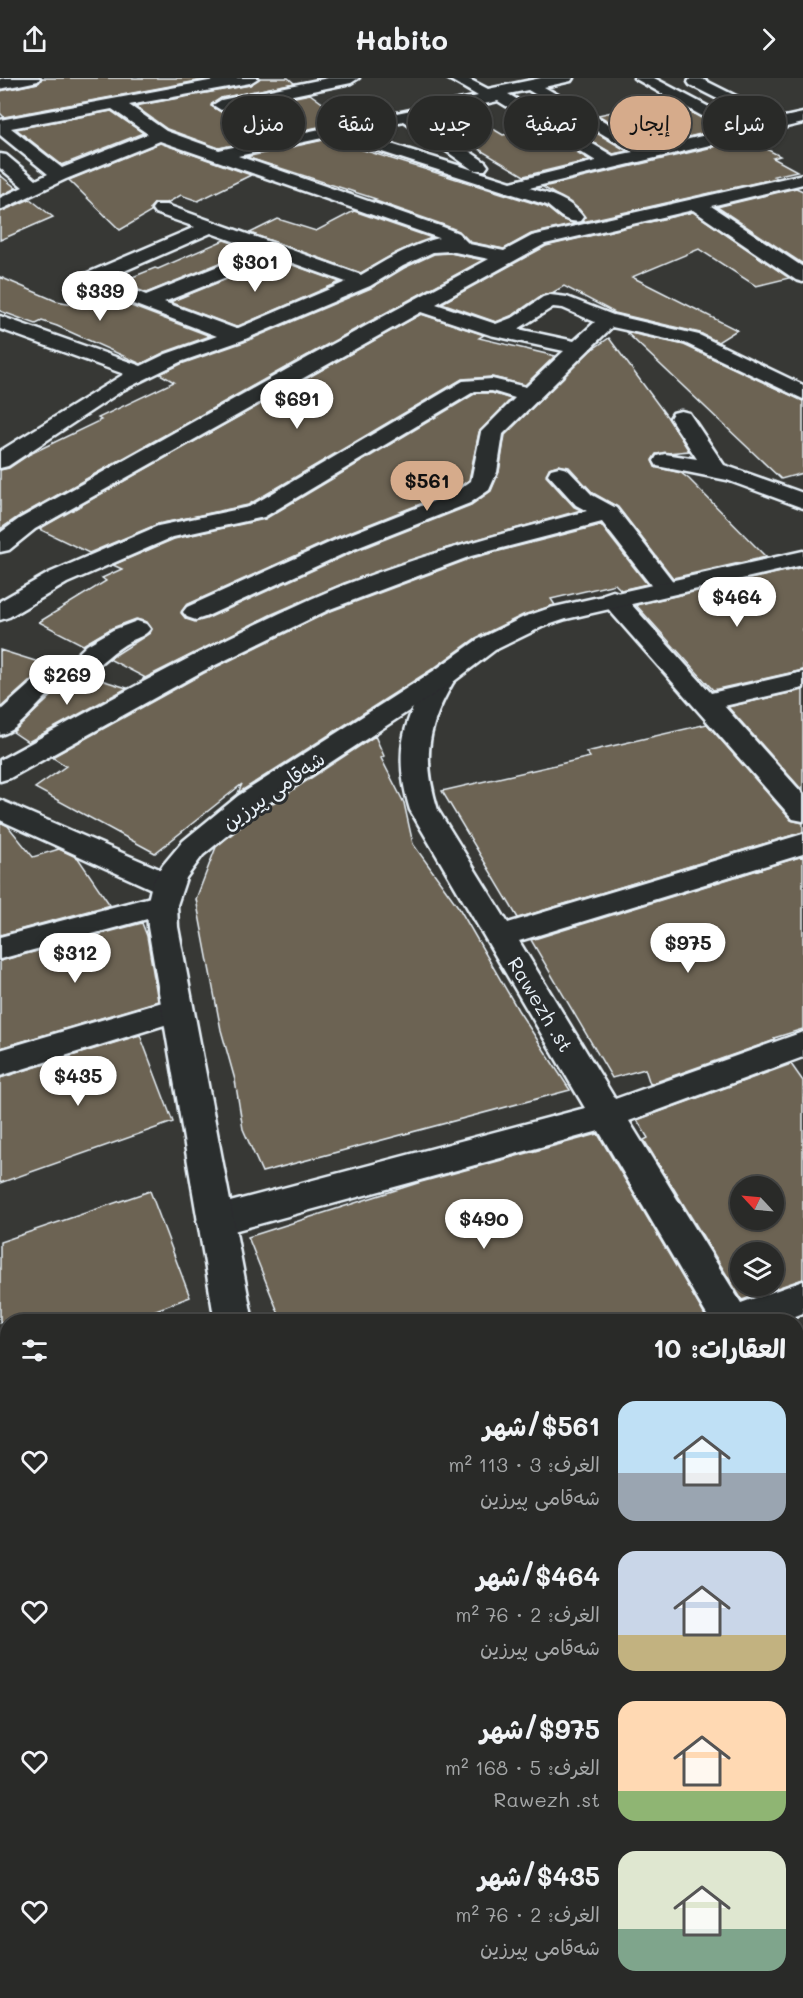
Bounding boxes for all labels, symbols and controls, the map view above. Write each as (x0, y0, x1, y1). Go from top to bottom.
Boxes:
text: Habito (355, 22, 448, 57)
icon: share (18, 23, 51, 56)
icon: forward (752, 23, 785, 56)
chip: منزل (222, 96, 305, 150)
chip: شقة (317, 96, 396, 150)
chip: جديد (408, 96, 492, 150)
chip: تصفية (504, 96, 598, 150)
chip: إيجار (610, 96, 691, 150)
chip: شراء (703, 96, 786, 150)
pin: $301 (219, 242, 291, 293)
text: $301 (232, 248, 278, 274)
pin: $339 (64, 271, 136, 322)
text: $339 (76, 277, 124, 303)
pin: $691 (261, 379, 333, 430)
text: $691 (274, 385, 320, 411)
pin: $561 (391, 461, 463, 512)
text: $561 (405, 467, 450, 493)
pin: $464 (701, 577, 773, 628)
text: $464 (712, 583, 762, 609)
pin: $269 (31, 655, 103, 706)
text: $269 (43, 661, 91, 687)
street label: شەقامی پیرزین (216, 745, 330, 836)
pin: $975 (652, 923, 724, 974)
text: $975 (664, 929, 712, 955)
pin: $312 (39, 933, 111, 984)
text: $312 (53, 939, 97, 965)
street label: Rawezh .st (502, 952, 580, 1056)
pin: $435 (42, 1056, 114, 1107)
text: $435 (54, 1062, 102, 1088)
north arrow (730, 1176, 784, 1230)
map controls (730, 1176, 784, 1296)
pin: $490 (448, 1199, 520, 1250)
text: $490 (459, 1205, 509, 1231)
button: layers (730, 1242, 784, 1296)
text: العقارات: 10 (653, 1331, 786, 1365)
icon: filters (18, 1334, 51, 1367)
text: $561/شهر (483, 1409, 600, 1443)
icon: home (666, 1425, 738, 1497)
icon: heart (18, 1445, 51, 1478)
text: الغرف: 3 · 113 m² (448, 1451, 600, 1477)
text: شەقامی پیرزین (480, 1484, 600, 1510)
text: $464/شهر (477, 1559, 600, 1593)
icon: home (666, 1575, 738, 1647)
icon: heart (18, 1595, 51, 1628)
text: الغرف: 2 · 76 m² (455, 1601, 600, 1627)
text: شەقامی پیرزین (480, 1634, 600, 1660)
text: $975/شهر (480, 1712, 600, 1746)
icon: home (666, 1725, 738, 1797)
icon: heart (18, 1745, 51, 1778)
text: الغرف: 5 · 168 m² (445, 1754, 600, 1780)
text: Rawezh .st (494, 1786, 600, 1812)
text: $435/شهر (478, 1859, 600, 1893)
icon: home (666, 1875, 738, 1947)
icon: heart (18, 1895, 51, 1928)
text: الغرف: 2 · 76 m² (455, 1901, 600, 1927)
text: شەقامی پیرزین (480, 1934, 600, 1960)

